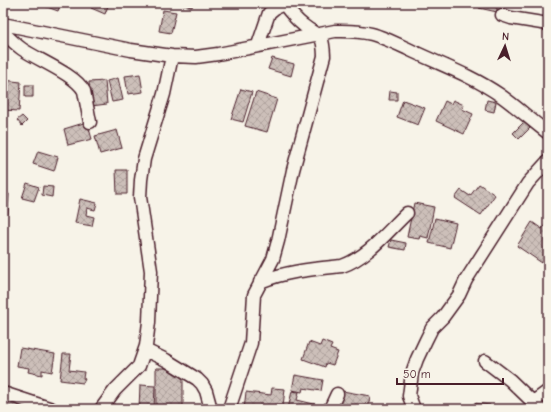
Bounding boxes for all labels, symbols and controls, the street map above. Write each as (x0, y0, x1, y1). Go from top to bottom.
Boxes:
north arrow (485, 26, 525, 66)
text: N (502, 30, 510, 43)
scale bar (397, 360, 503, 386)
text: 50 m (403, 367, 431, 381)

